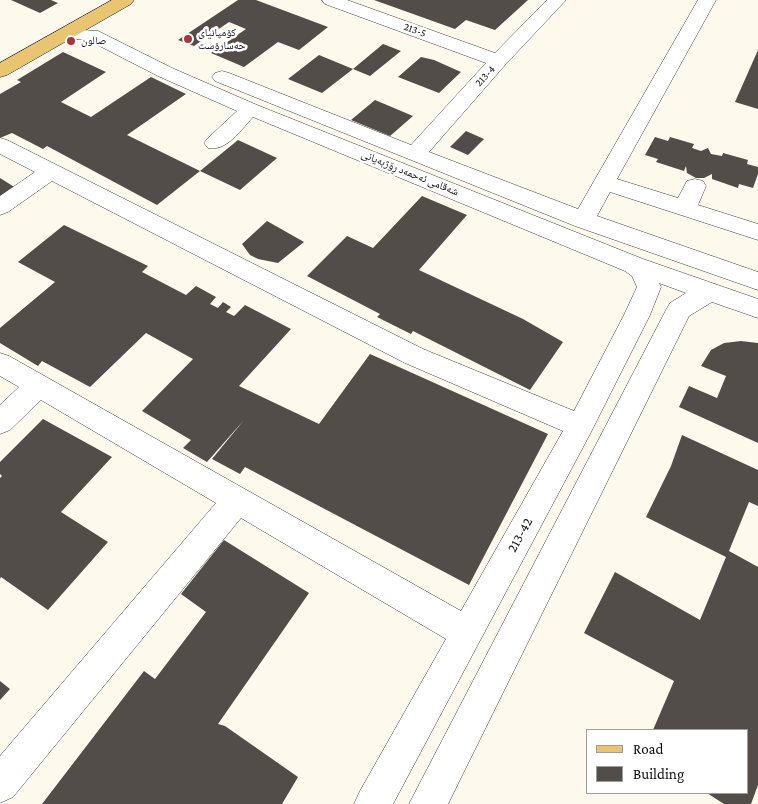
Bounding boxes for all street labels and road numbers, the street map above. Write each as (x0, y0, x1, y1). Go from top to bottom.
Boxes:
street label: 213-5 (402, 20, 428, 40)
street label: 213-4 (472, 63, 498, 89)
street label: شەقامی ئەحمەد ڕۆژبەیانی (359, 147, 461, 199)
street label: 213-42 (504, 515, 536, 555)

